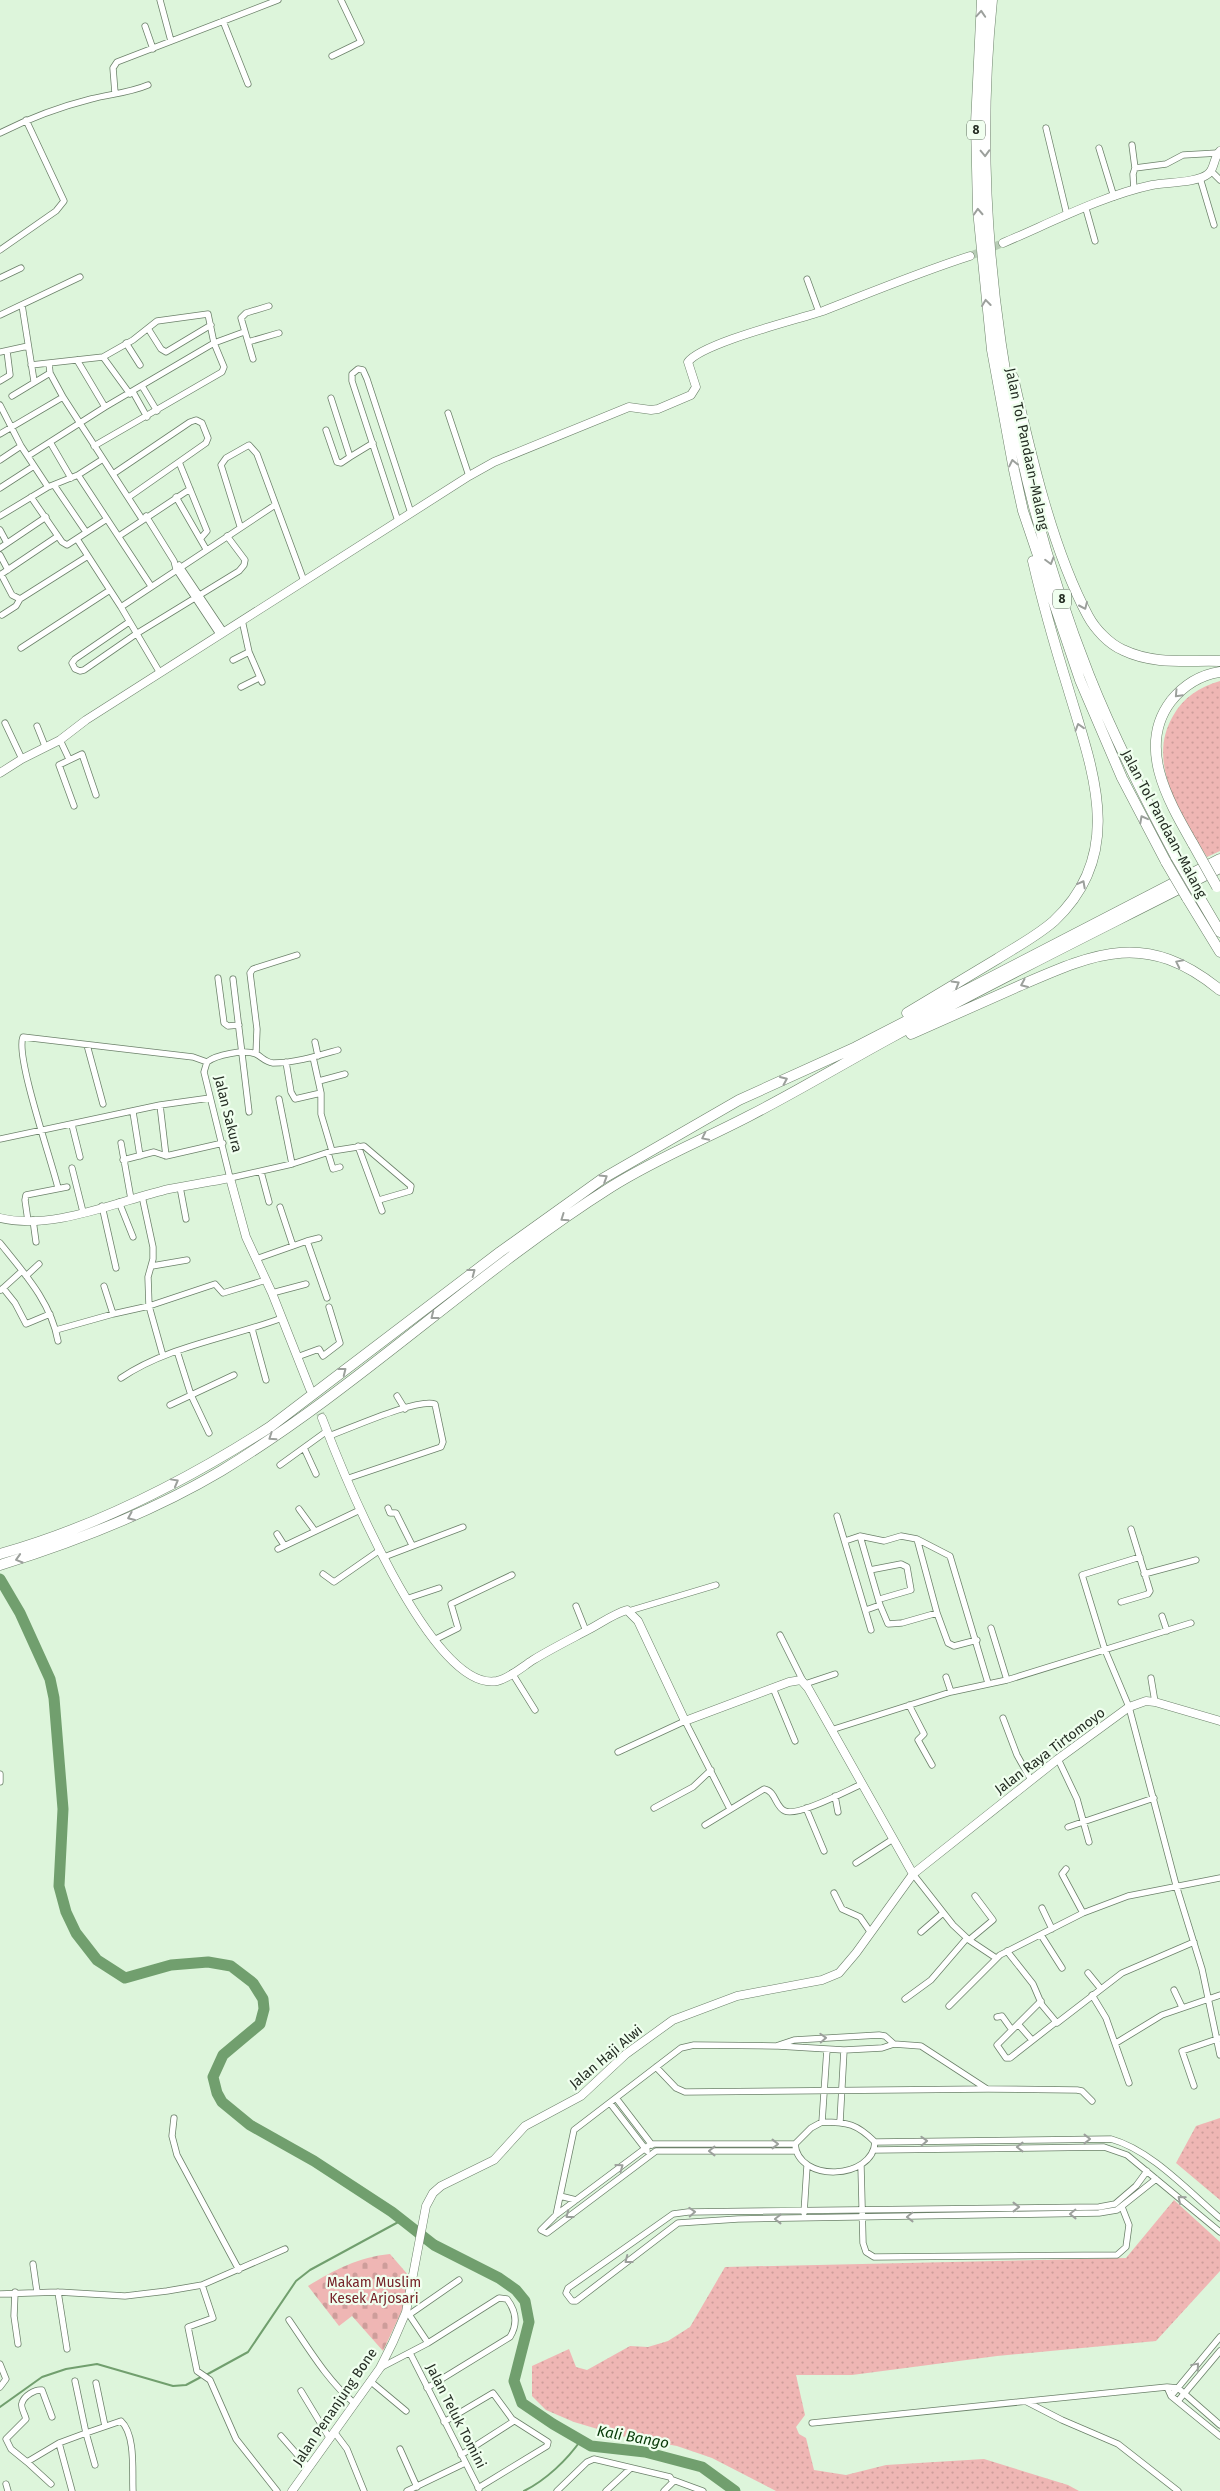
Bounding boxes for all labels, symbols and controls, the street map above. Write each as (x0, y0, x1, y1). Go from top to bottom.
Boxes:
one-way arrow (976, 10, 987, 18)
road number: 8 (967, 120, 985, 140)
one-way arrow (980, 150, 991, 158)
one-way arrow (973, 207, 984, 215)
one-way arrow (982, 299, 992, 307)
street label: Jalan Tol Pandaan–Malang (1001, 366, 1053, 532)
one-way arrow (1008, 459, 1019, 468)
one-way arrow (1044, 557, 1055, 565)
road number: 8 (1053, 590, 1071, 608)
one-way arrow (1077, 601, 1088, 610)
one-way arrow (1175, 688, 1184, 697)
one-way arrow (1075, 724, 1085, 732)
street label: Jalan Tol Pandaan–Malang (1118, 747, 1211, 902)
one-way arrow (1139, 815, 1149, 824)
one-way arrow (1075, 880, 1085, 889)
one-way arrow (1175, 959, 1184, 969)
one-way arrow (1020, 978, 1029, 989)
one-way arrow (951, 980, 960, 990)
street label: Jalan Sakura (210, 1074, 246, 1154)
one-way arrow (779, 1076, 788, 1087)
one-way arrow (701, 1131, 710, 1142)
one-way arrow (599, 1174, 608, 1184)
one-way arrow (560, 1211, 569, 1221)
one-way arrow (466, 1270, 475, 1278)
one-way arrow (431, 1310, 440, 1318)
one-way arrow (337, 1369, 346, 1377)
one-way arrow (269, 1431, 278, 1440)
one-way arrow (170, 1479, 179, 1489)
one-way arrow (127, 1510, 136, 1521)
one-way arrow (16, 1553, 24, 1563)
street label: Jalan Raya Tirtomoyo (991, 1704, 1109, 1798)
street label: Jalan Haji Alwi (566, 2022, 646, 2092)
one-way arrow (819, 2032, 827, 2043)
one-way arrow (1083, 2134, 1091, 2145)
one-way arrow (920, 2135, 928, 2146)
one-way arrow (772, 2139, 779, 2149)
one-way arrow (1016, 2142, 1024, 2152)
one-way arrow (707, 2146, 715, 2156)
one-way arrow (614, 2164, 624, 2173)
one-way arrow (1178, 2196, 1187, 2205)
one-way arrow (1012, 2202, 1020, 2212)
one-way arrow (688, 2206, 696, 2217)
one-way arrow (565, 2209, 575, 2218)
one-way arrow (1068, 2209, 1076, 2219)
one-way arrow (906, 2212, 914, 2222)
one-way arrow (774, 2214, 782, 2224)
one-way arrow (625, 2255, 634, 2263)
park label: Makam Muslim Kesek Arjosari (327, 2274, 421, 2307)
street label: Jalan Penanjung Bone (289, 2345, 381, 2469)
street label: Jalan Teluk Tomini (422, 2361, 490, 2471)
one-way arrow (1190, 2363, 1199, 2372)
water label: Kali Bango (595, 2422, 671, 2452)

